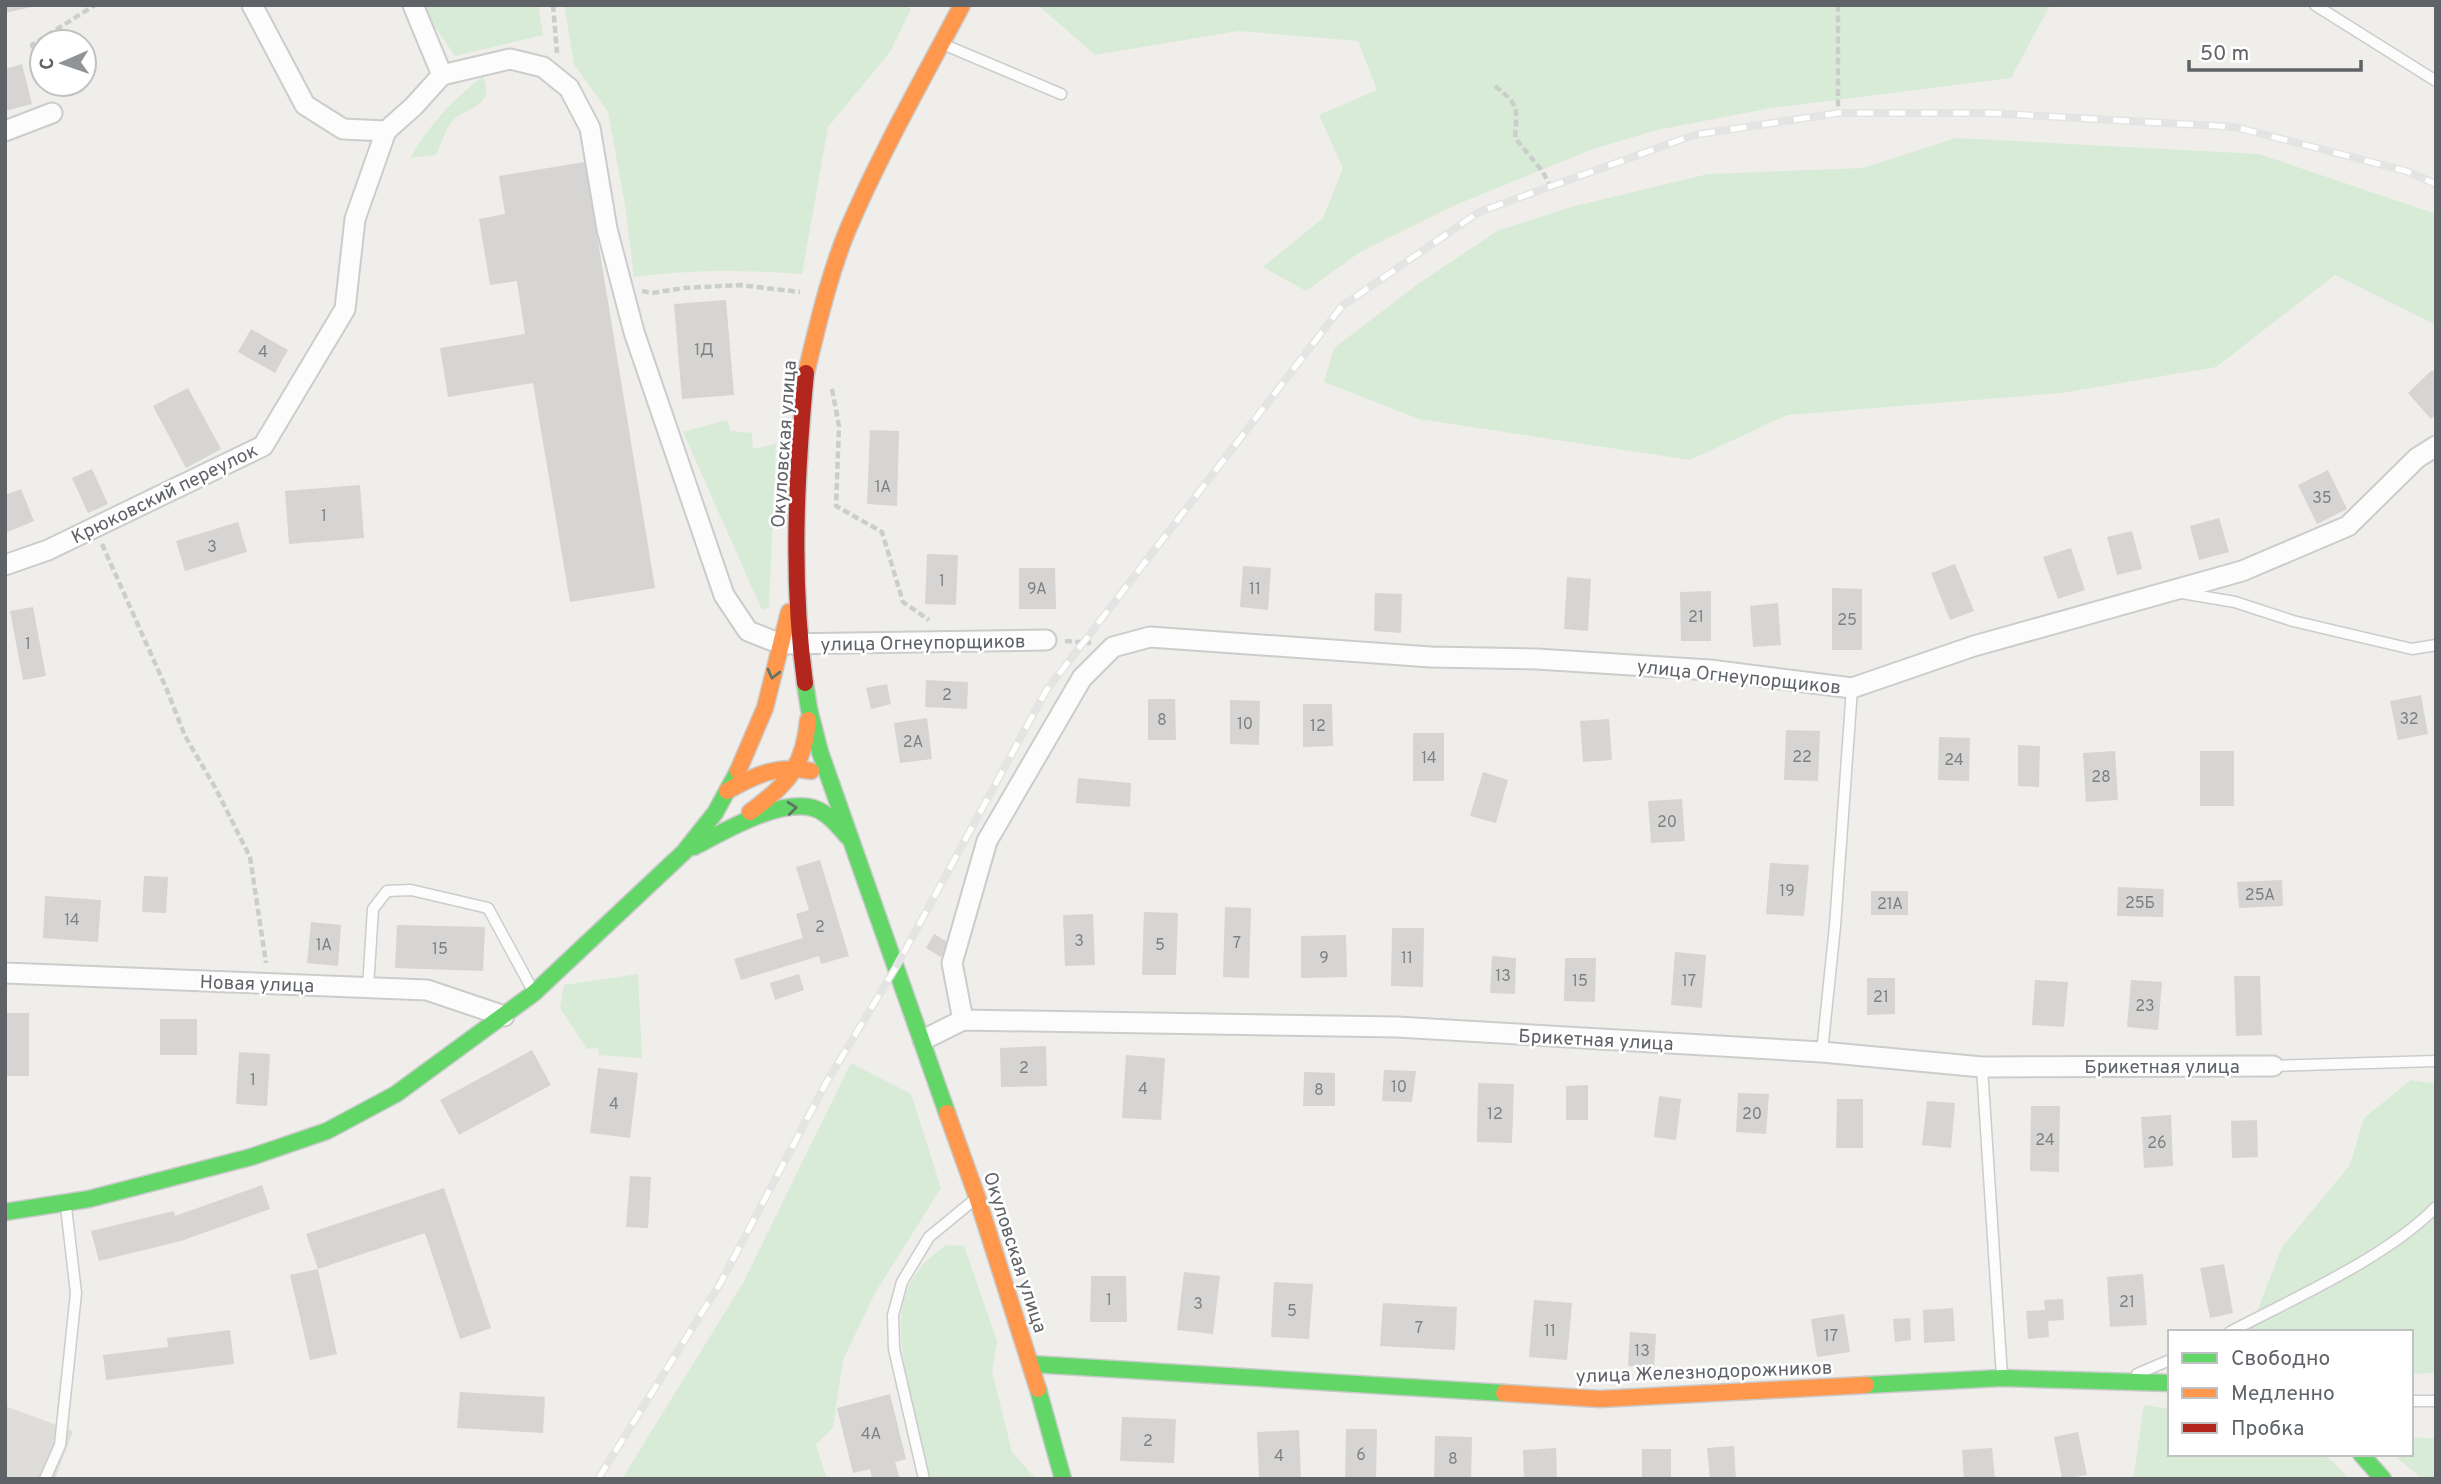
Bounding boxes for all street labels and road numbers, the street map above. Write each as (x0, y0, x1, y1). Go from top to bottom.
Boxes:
street label: Окуловская улица (767, 359, 803, 529)
street label: Крюковский переулок (68, 439, 262, 550)
street label: улица Огнеупорщиков (820, 630, 1026, 658)
street label: улица Огнеупорщиков (1636, 655, 1842, 701)
street label: Новая улица (199, 971, 315, 999)
street label: Брикетная улица (1518, 1025, 1674, 1057)
street label: Брикетная улица (2084, 1056, 2240, 1080)
street label: Окуловская улица (977, 1169, 1051, 1336)
street label: улица Железнодорожников (1575, 1357, 1833, 1389)

